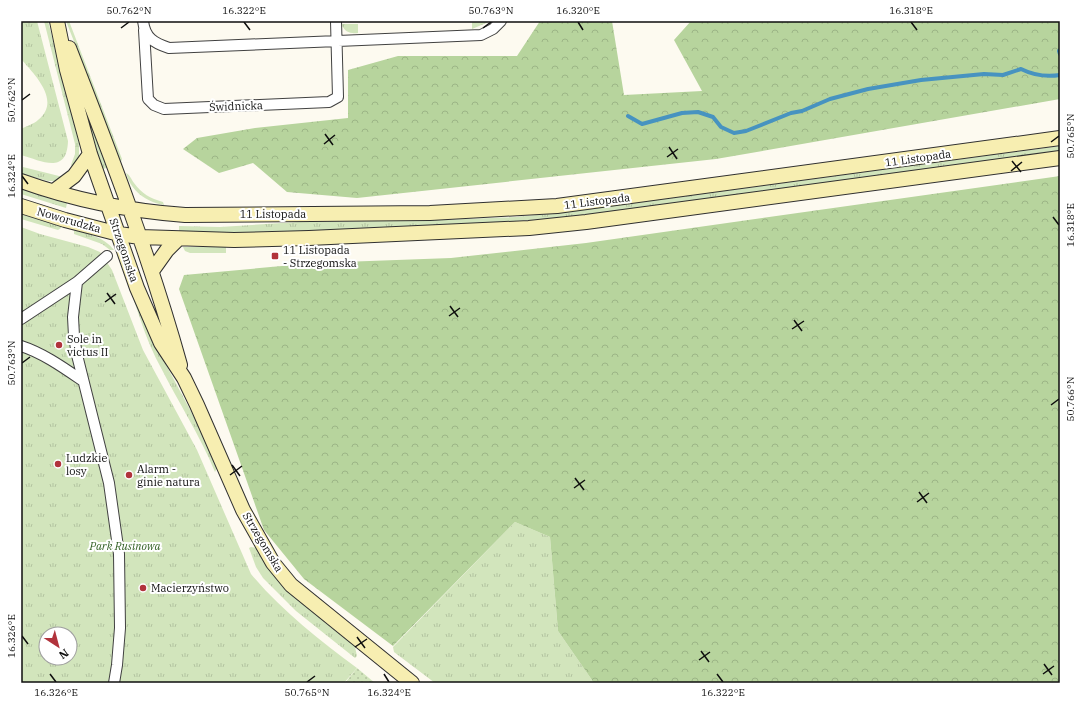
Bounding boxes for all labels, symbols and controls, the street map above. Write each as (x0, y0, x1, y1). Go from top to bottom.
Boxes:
text: 50.762°N (106, 4, 152, 17)
text: 16.322°E (222, 4, 266, 17)
text: 50.763°N (468, 4, 514, 17)
text: 16.320°E (556, 4, 600, 17)
text: 16.318°E (889, 4, 933, 17)
text: 50.762°N (5, 77, 18, 123)
street label: Świdnicka (209, 98, 263, 114)
text: 50.765°N (1064, 113, 1077, 159)
street label: 11 Listopada (884, 146, 952, 170)
text: 16.324°E (5, 154, 18, 198)
street label: 11 Listopada (563, 190, 631, 212)
text: 16.318°E (1064, 203, 1077, 247)
street label: Noworudzka (35, 204, 103, 236)
street label: 11 Listopada (240, 207, 306, 221)
street label: Strzegomska (106, 216, 142, 284)
place label: 11 Listopada - Strzegomska (283, 243, 357, 270)
marker: 11 Listopada - Strzegomska (270, 251, 280, 261)
place label: Sole in victus II (67, 332, 108, 359)
text: 50.763°N (5, 340, 18, 386)
marker: Sole in victus II (54, 340, 64, 350)
text: 50.766°N (1064, 376, 1077, 422)
place label: Ludzkie losy (66, 451, 107, 478)
marker: Ludzkie losy (53, 459, 63, 469)
place label: Alarm - ginie natura (137, 462, 200, 489)
marker: Alarm - ginie natura (124, 470, 134, 480)
street label: Strzegomska (240, 510, 286, 574)
park label: Park Rusinowa (89, 539, 160, 553)
place label: Macierzyństwo (151, 581, 229, 595)
marker: Macierzyństwo (138, 583, 148, 593)
text: 16.326°E (5, 614, 18, 658)
north arrow (38, 626, 78, 666)
text: N (56, 646, 72, 662)
text: 16.326°E (34, 686, 78, 699)
text: 50.765°N (284, 686, 330, 699)
text: 16.324°E (367, 686, 411, 699)
text: 16.322°E (701, 686, 745, 699)

